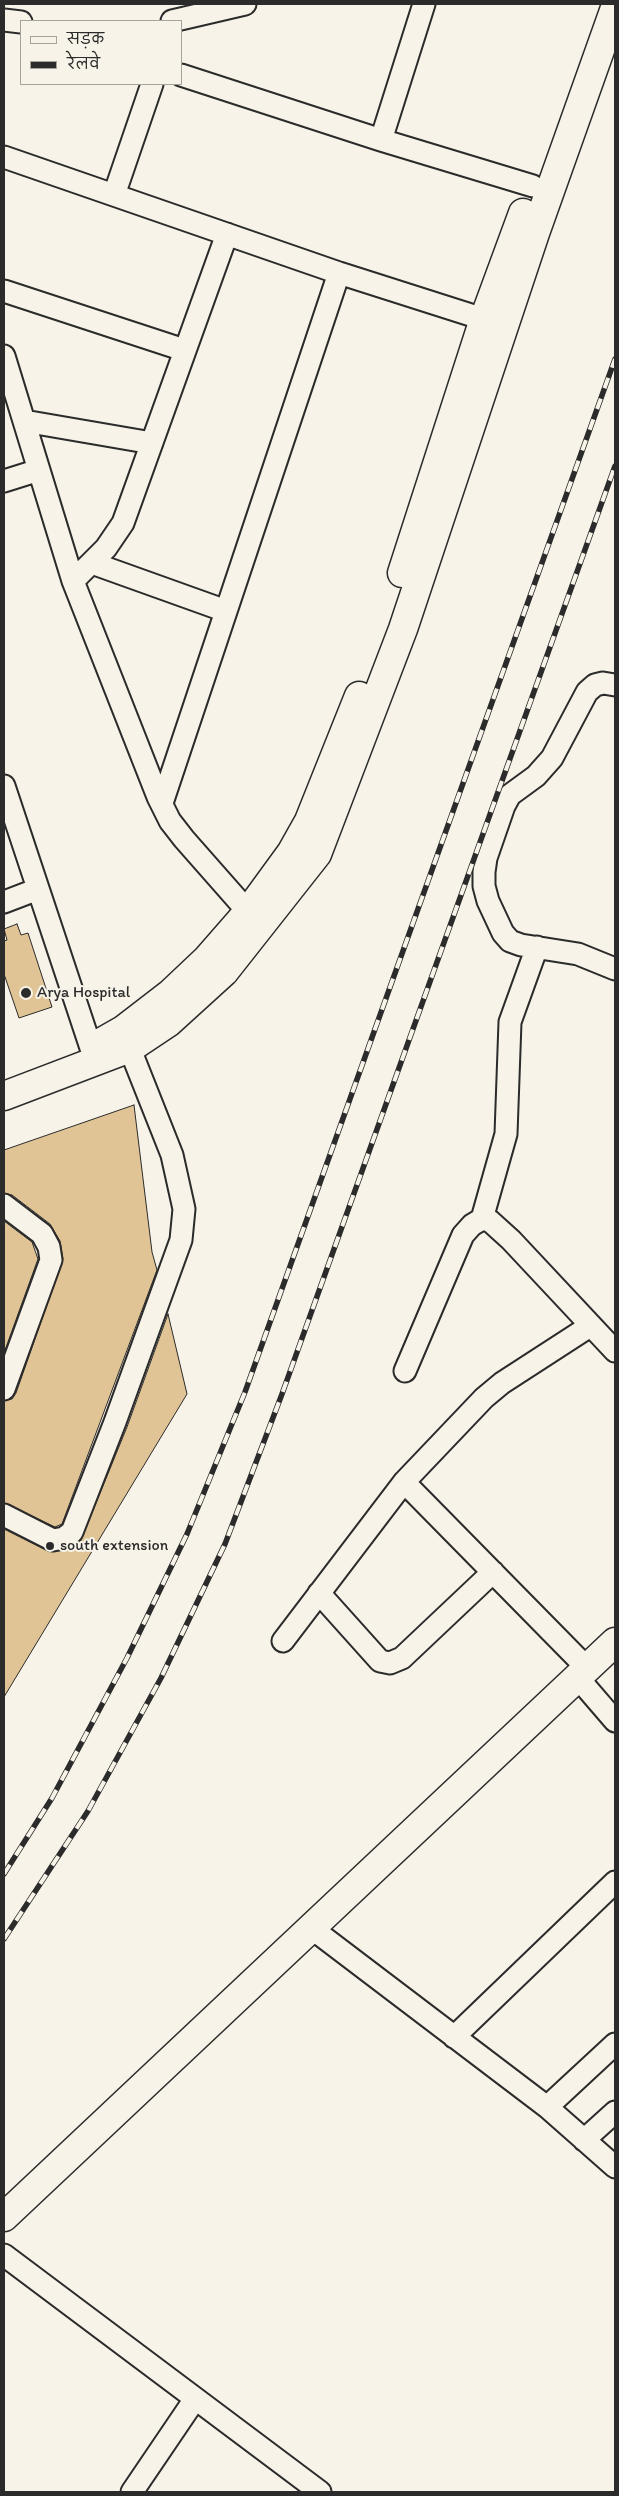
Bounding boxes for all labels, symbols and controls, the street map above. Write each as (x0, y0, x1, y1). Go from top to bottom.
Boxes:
legend (20, 20, 182, 85)
text: सड़क (67, 30, 104, 48)
text: रेलवे (67, 55, 100, 73)
place label: Arya Hospital (37, 983, 130, 1003)
marker: Arya Hospital (19, 986, 33, 1000)
place label: south extension (60, 1536, 168, 1556)
marker: south extension (44, 1540, 56, 1552)

